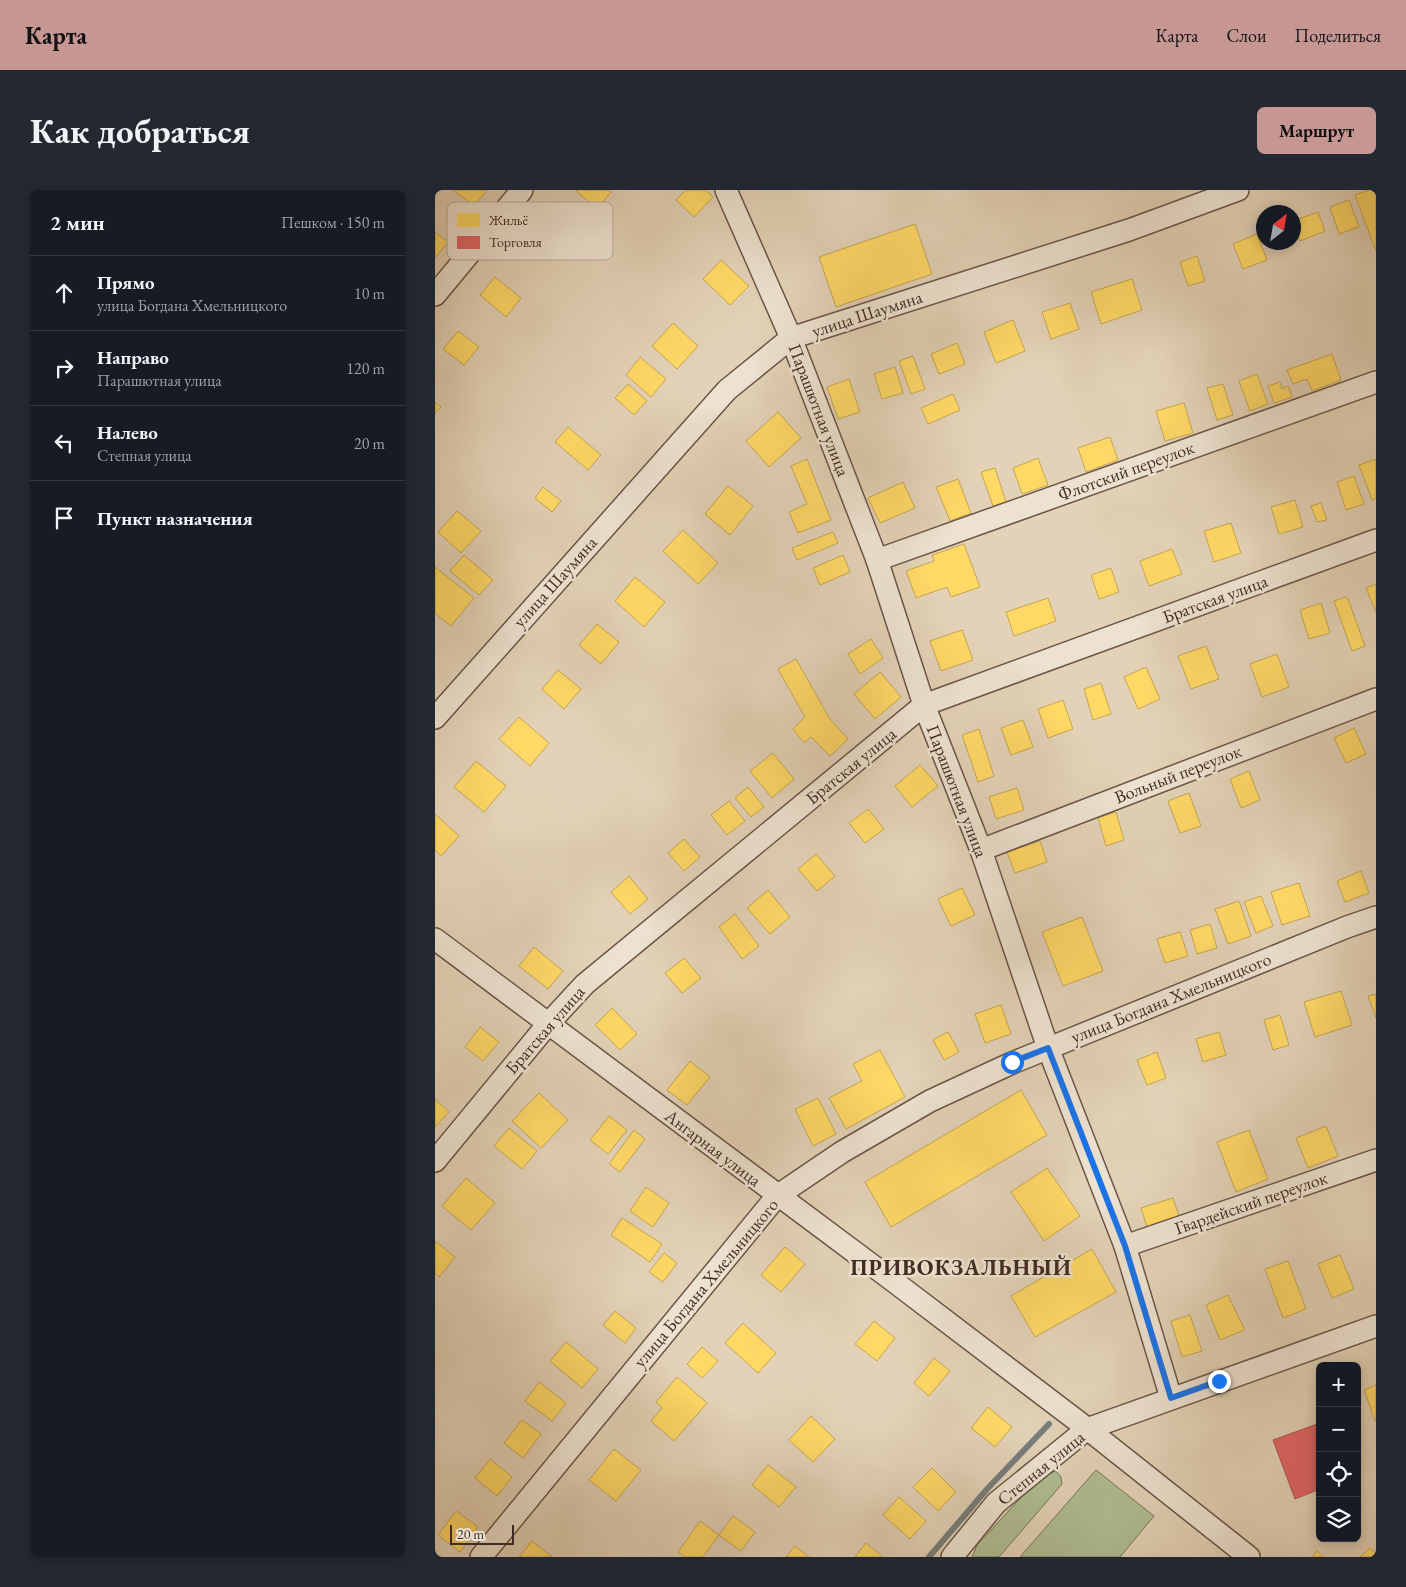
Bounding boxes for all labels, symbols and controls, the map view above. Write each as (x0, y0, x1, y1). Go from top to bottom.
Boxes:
text: Карта (25, 20, 87, 51)
text: Карта (1156, 24, 1199, 47)
text: Слои (1227, 24, 1266, 47)
text: Поделиться (1294, 24, 1381, 47)
button: Маршрут (1257, 107, 1376, 154)
text: Как добраться (30, 108, 250, 153)
legend (447, 202, 613, 260)
north arrow (1256, 205, 1301, 250)
text: 2 мин (50, 209, 105, 236)
text: Жильё (488, 211, 529, 229)
text: Пешком · 150 m (281, 212, 385, 233)
text: Торговля (489, 233, 542, 251)
text: Прямо (97, 270, 155, 295)
icon: ahead (50, 279, 78, 307)
text: 10 m (354, 283, 385, 304)
street label: улица Шаумяна (809, 285, 926, 342)
text: улица Богдана Хмельницкого (97, 295, 287, 316)
street label: Парашютная улица (784, 340, 856, 480)
text: Направо (97, 345, 169, 370)
icon: right (50, 354, 78, 382)
text: 120 m (346, 358, 385, 379)
text: Парашютная улица (97, 370, 222, 391)
text: Налево (97, 420, 158, 445)
icon: left (50, 429, 78, 457)
text: 20 m (354, 433, 385, 454)
street label: Флотский переулок (1055, 435, 1197, 506)
text: Степная улица (97, 445, 192, 466)
icon: arrive (50, 504, 78, 532)
text: Пункт назначения (97, 506, 253, 531)
street label: улица Шаумяна (508, 531, 602, 632)
street label: Братская улица (1159, 569, 1271, 628)
street label: Братская улица (801, 721, 901, 809)
street label: Парашютная улица (922, 721, 994, 861)
street label: Вольный переулок (1111, 739, 1245, 808)
street label: улица Богдана Хмельницкого (1067, 947, 1274, 1048)
street label: Братская улица (500, 980, 590, 1079)
route start (1001, 1051, 1024, 1074)
street label: Ангарная улица (660, 1103, 767, 1192)
street label: Гвардейский переулок (1171, 1165, 1331, 1239)
street label: улица Богдана Хмельницкого (628, 1193, 783, 1372)
district label: ПРИВОКЗАЛЬНЫЙ (850, 1253, 1072, 1282)
map controls (1316, 1362, 1361, 1542)
button: + (1316, 1362, 1361, 1407)
route end (1208, 1370, 1231, 1393)
button: − (1316, 1407, 1361, 1452)
street label: Степная улица (992, 1425, 1090, 1510)
button: locate (1316, 1452, 1361, 1497)
button: layers (1316, 1497, 1361, 1542)
scale bar (450, 1522, 514, 1545)
text: 20 m (457, 1525, 484, 1543)

